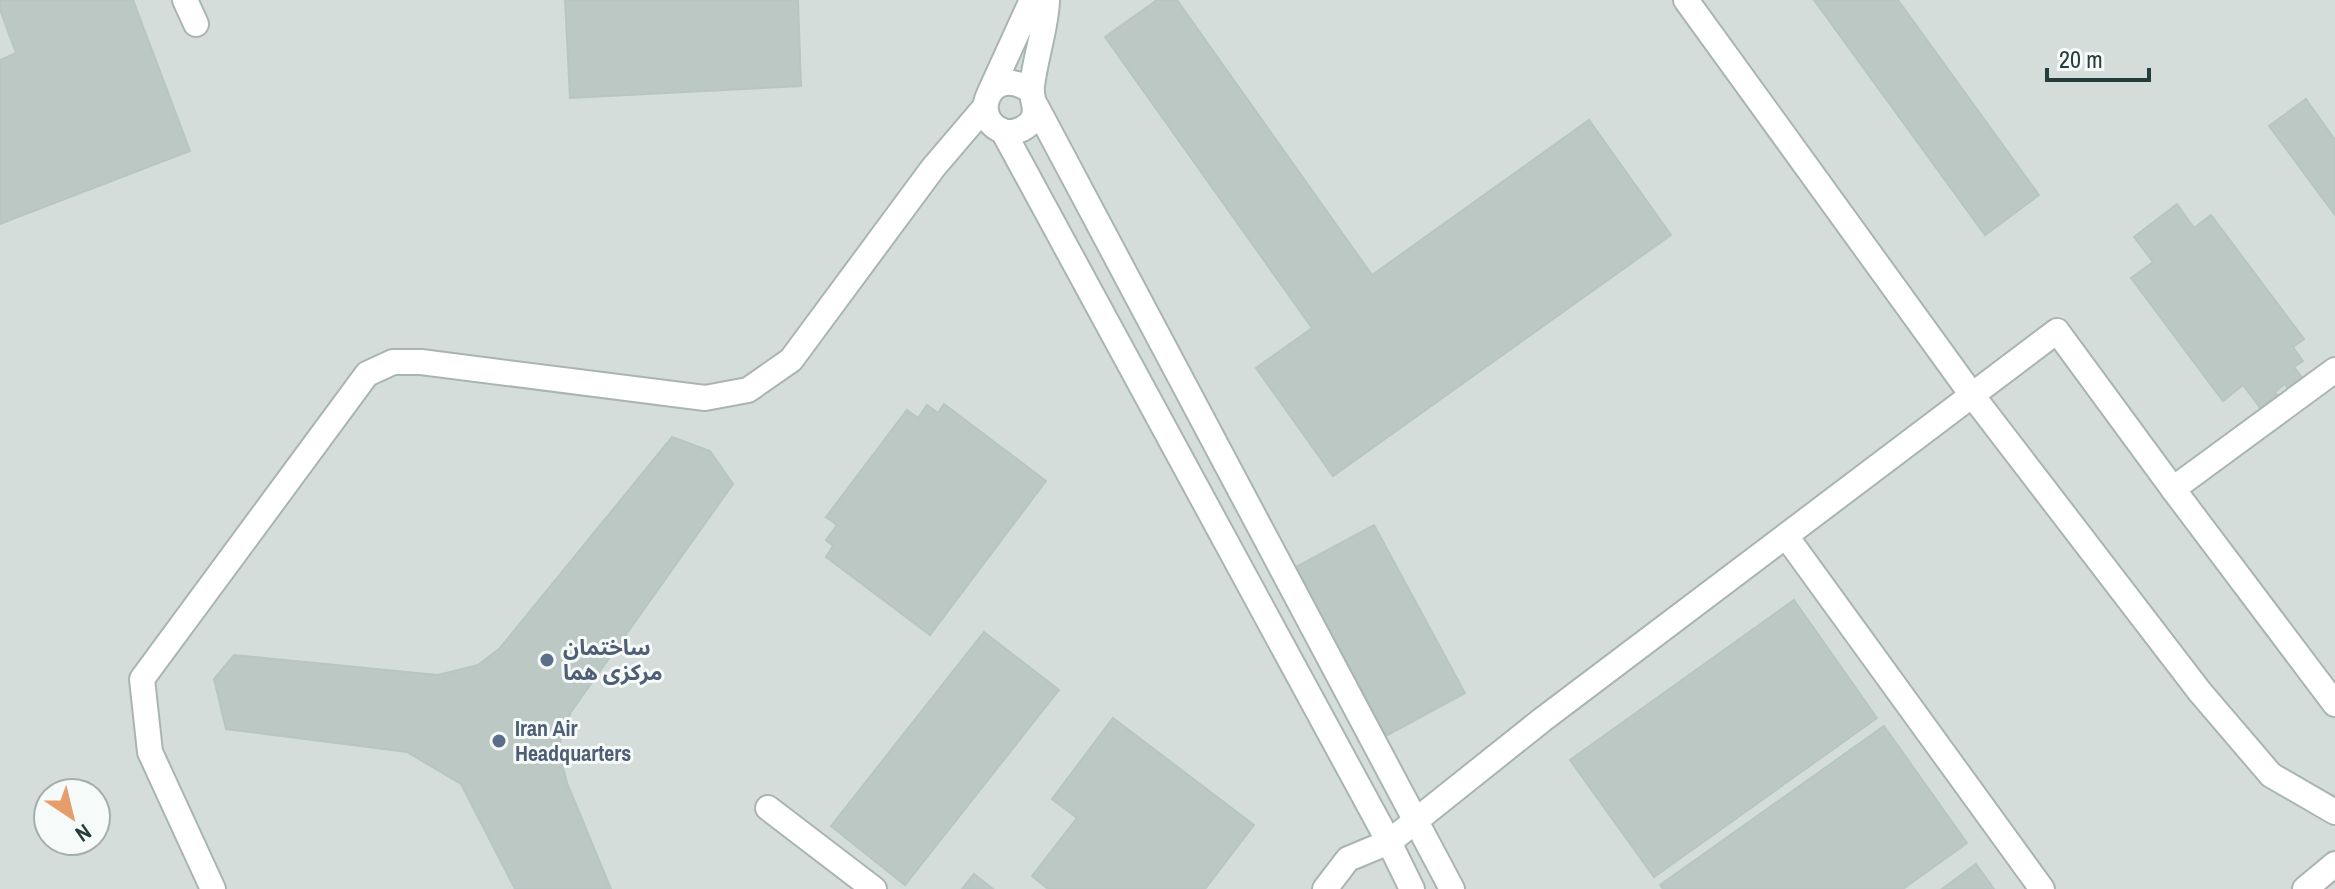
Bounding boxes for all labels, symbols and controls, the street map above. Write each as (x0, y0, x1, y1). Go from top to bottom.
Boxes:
scale bar (2047, 32, 2149, 82)
text: 20 m (2059, 43, 2103, 75)
place label: ساختمان مرکزی هما (563, 632, 663, 687)
marker: ساختمان مرکزی هما (538, 651, 556, 669)
place label: Iran Air Headquarters (515, 713, 631, 768)
marker: Iran Air Headquarters (490, 732, 508, 750)
north arrow (32, 777, 112, 857)
text: N (70, 817, 97, 849)

